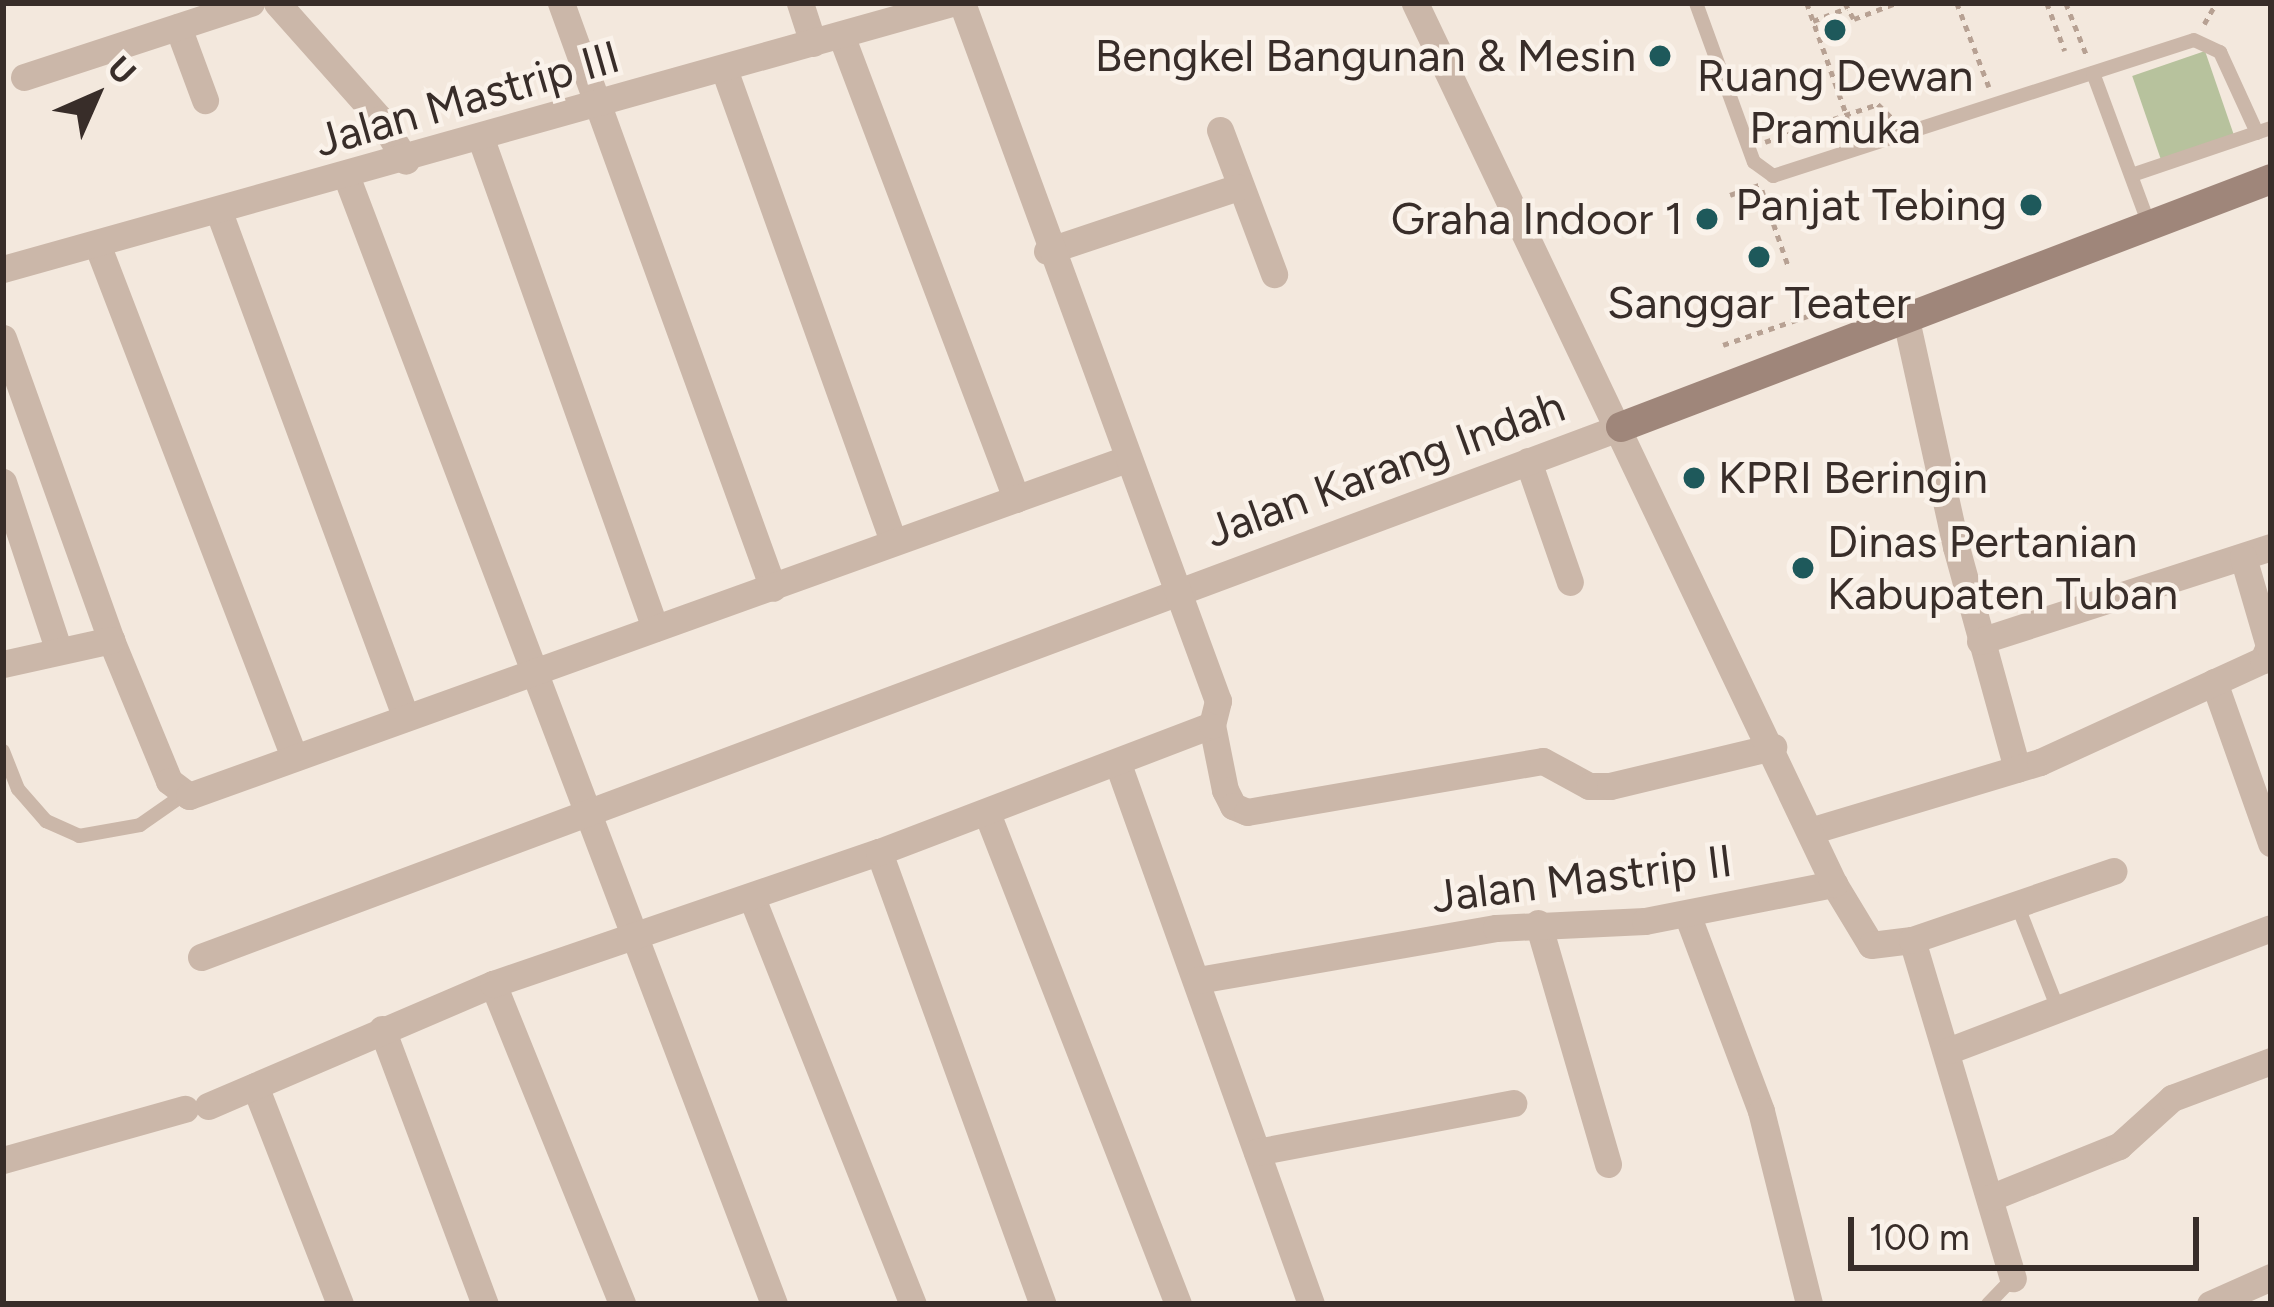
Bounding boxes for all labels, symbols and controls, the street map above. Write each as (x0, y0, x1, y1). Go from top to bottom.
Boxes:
marker: Ruang Dewan Pramuka (1822, 17, 1848, 43)
place label: Bengkel Bangunan & Mesin (1095, 29, 1636, 83)
street label: Jalan Mastrip III (309, 30, 625, 168)
north arrow (36, 36, 156, 156)
marker: Bengkel Bangunan & Mesin (1647, 43, 1673, 69)
text: U (100, 48, 144, 92)
place label: Ruang Dewan Pramuka (1697, 49, 1973, 155)
place label: Panjat Tebing (1735, 178, 2007, 232)
place label: Graha Indoor 1 (1391, 192, 1683, 246)
marker: Panjat Tebing (2018, 192, 2044, 218)
marker: Graha Indoor 1 (1694, 206, 1720, 232)
marker: Sanggar Teater (1746, 244, 1772, 270)
place label: Sanggar Teater (1607, 276, 1911, 330)
street label: Jalan Karang Indah (1198, 379, 1572, 559)
place label: KPRI Beringin (1718, 451, 1988, 505)
marker: KPRI Beringin (1681, 465, 1707, 491)
place label: Dinas Pertanian Kabupaten Tuban (1827, 515, 2178, 621)
marker: Dinas Pertanian Kabupaten Tuban (1790, 555, 1816, 581)
street label: Jalan Mastrip II (1429, 834, 1735, 924)
scale bar (1854, 1193, 2205, 1267)
text: 100 m (1869, 1216, 1970, 1259)

